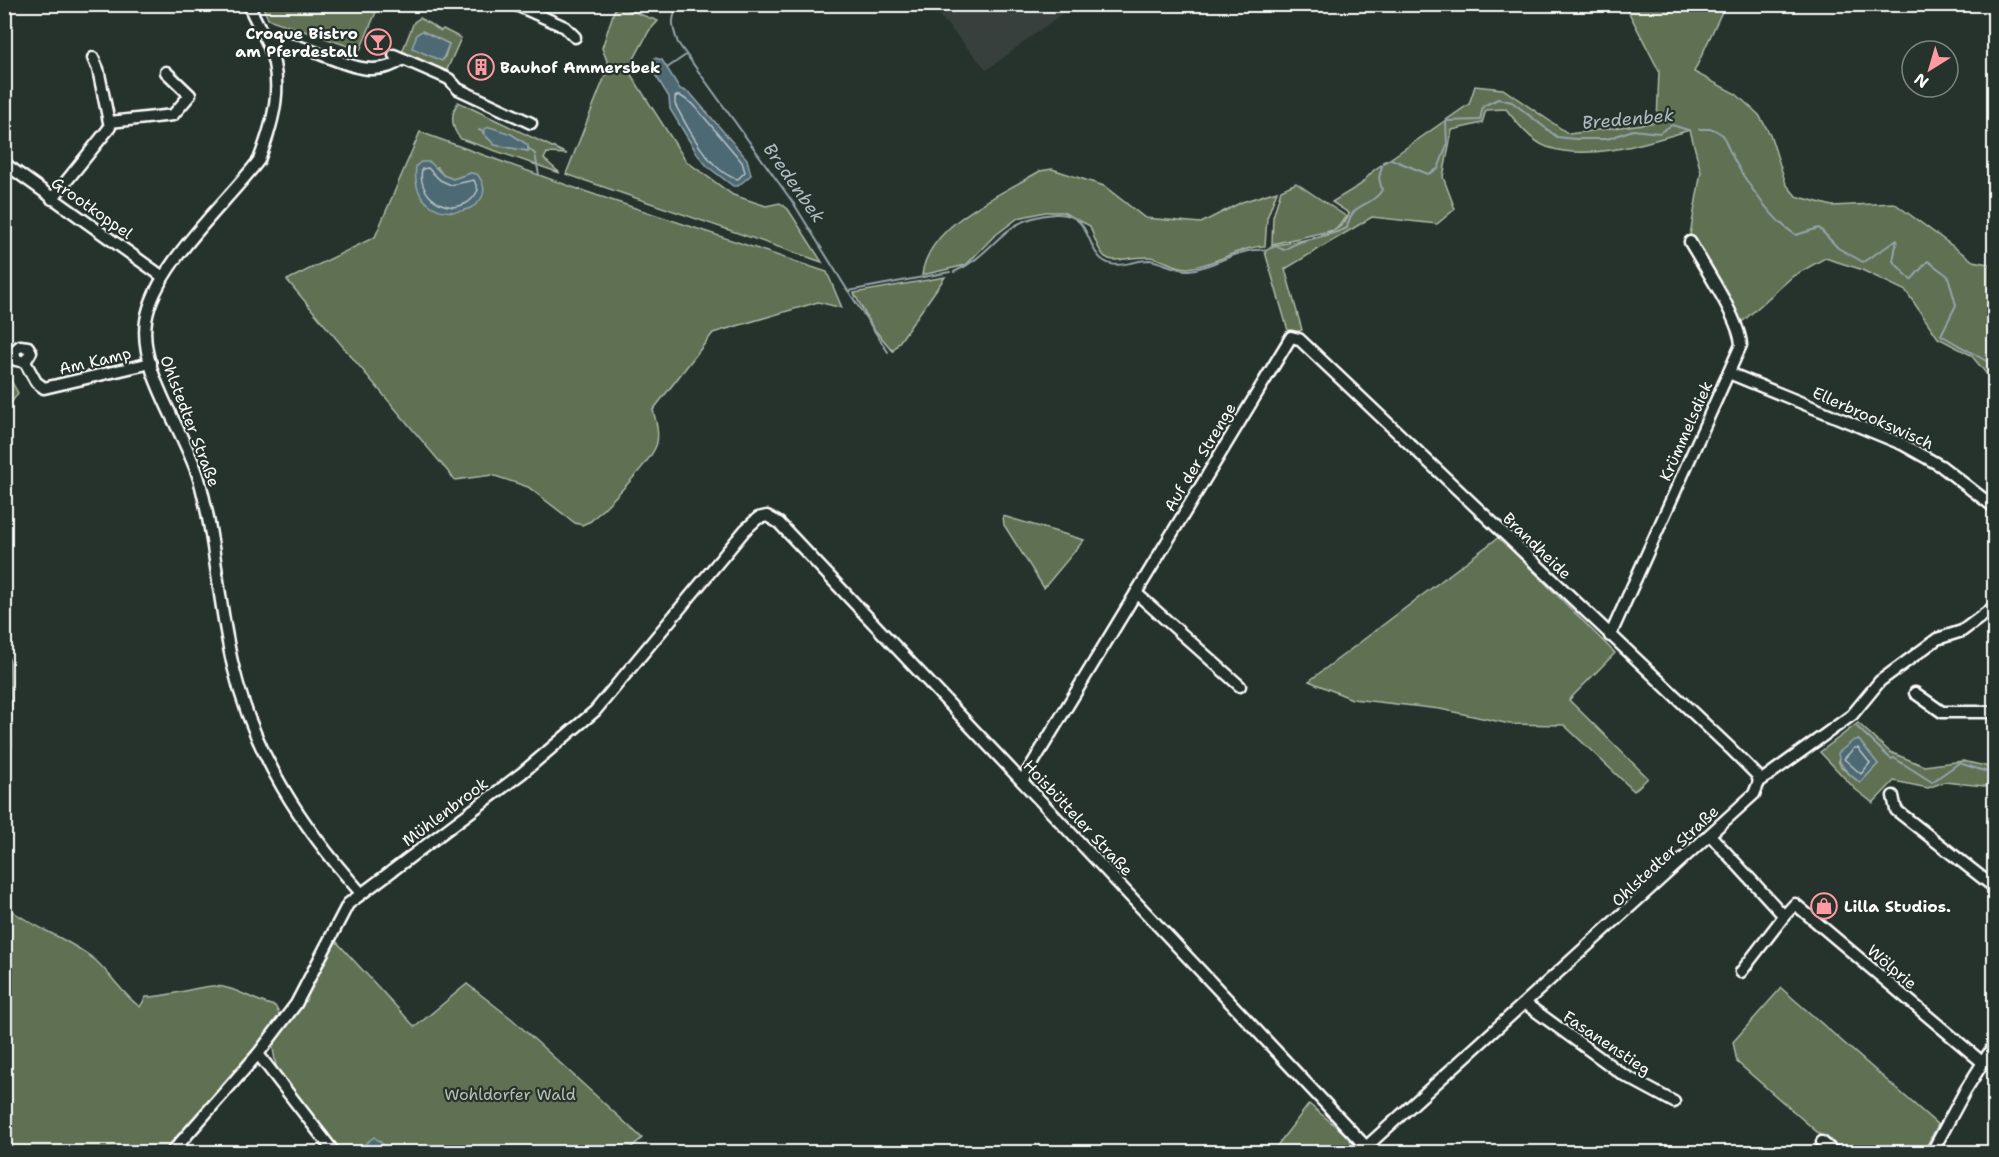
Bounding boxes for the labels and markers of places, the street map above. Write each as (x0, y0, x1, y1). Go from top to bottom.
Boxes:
place label: Croque Bistro am Pferdestall (235, 23, 358, 62)
bar icon: Croque Bistro am Pferdestall (363, 27, 393, 57)
building icon: Bauhof Ammersbek (466, 52, 496, 82)
place label: Bauhof Ammersbek (500, 57, 661, 78)
shop icon: Lilla Studios. (1809, 891, 1839, 921)
place label: Lilla Studios. (1844, 896, 1951, 917)

